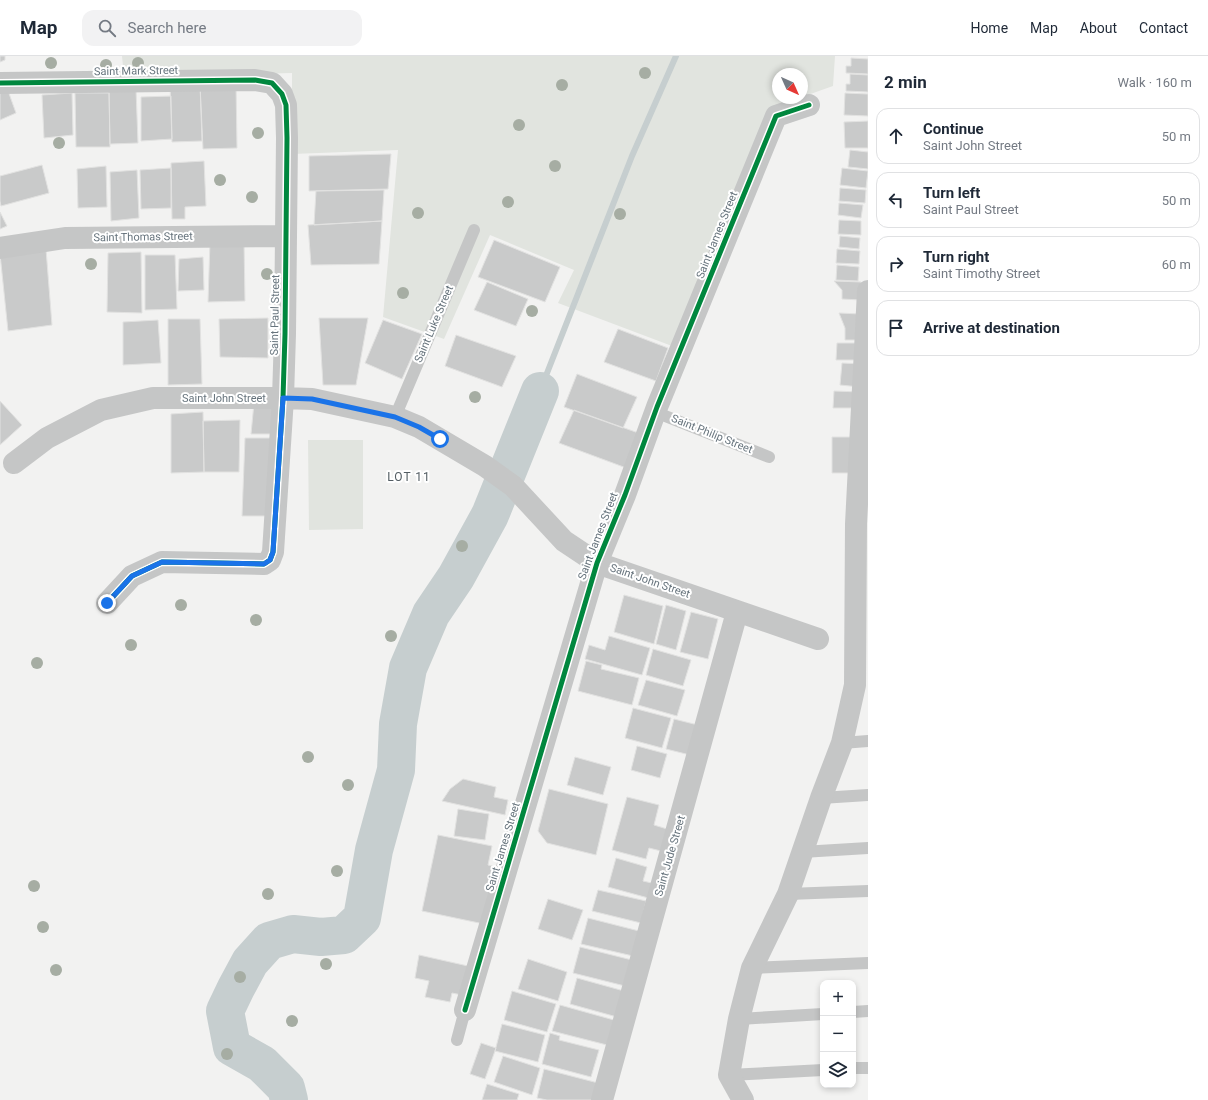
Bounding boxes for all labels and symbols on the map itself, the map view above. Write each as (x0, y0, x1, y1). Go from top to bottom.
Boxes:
street label: Saint Mark Street (94, 64, 179, 78)
north arrow (772, 68, 808, 104)
street label: Saint James Street (694, 189, 741, 280)
street label: Saint Thomas Street (93, 230, 193, 244)
street label: Saint Paul Street (268, 274, 282, 356)
street label: Saint Luke Street (412, 283, 456, 364)
street label: Saint John Street (182, 392, 266, 405)
street label: Saint Philip Street (669, 412, 755, 456)
route start (431, 430, 449, 448)
district label: LOT 11 (387, 470, 431, 484)
street label: Saint James Street (575, 490, 621, 582)
street label: Saint John Street (608, 561, 692, 601)
route end (98, 594, 116, 612)
street label: Saint James Street (483, 800, 523, 893)
street label: Saint Jude Street (652, 814, 688, 898)

